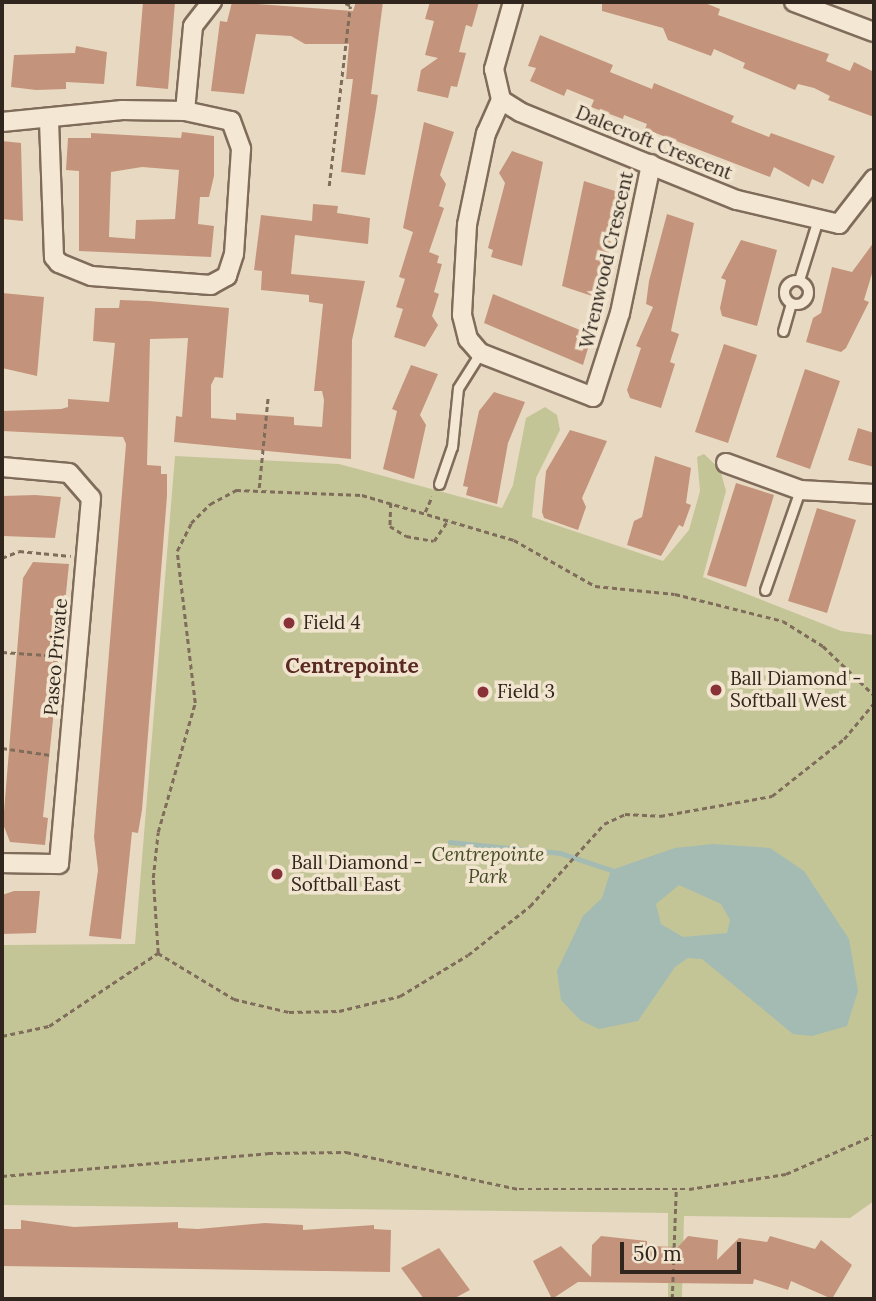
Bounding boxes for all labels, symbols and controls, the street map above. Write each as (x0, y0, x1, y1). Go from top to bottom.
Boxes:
street label: Dalecroft Crescent (572, 101, 736, 185)
street label: Wrenwood Crescent (576, 169, 638, 351)
street label: Paseo Private (39, 597, 73, 717)
place label: Field 4 (303, 612, 361, 634)
marker: Field 4 (281, 615, 297, 631)
district label: Centrepointe (285, 653, 419, 679)
place label: Ball Diamond - Softball West (730, 668, 862, 712)
place label: Field 3 (497, 681, 555, 703)
marker: Ball Diamond - Softball West (708, 682, 724, 698)
marker: Field 3 (475, 684, 491, 700)
park label: Centrepointe Park (432, 844, 544, 888)
place label: Ball Diamond - Softball East (291, 852, 423, 896)
marker: Ball Diamond - Softball East (269, 866, 285, 882)
scale bar (624, 1228, 745, 1272)
text: 50 m (633, 1240, 682, 1267)

